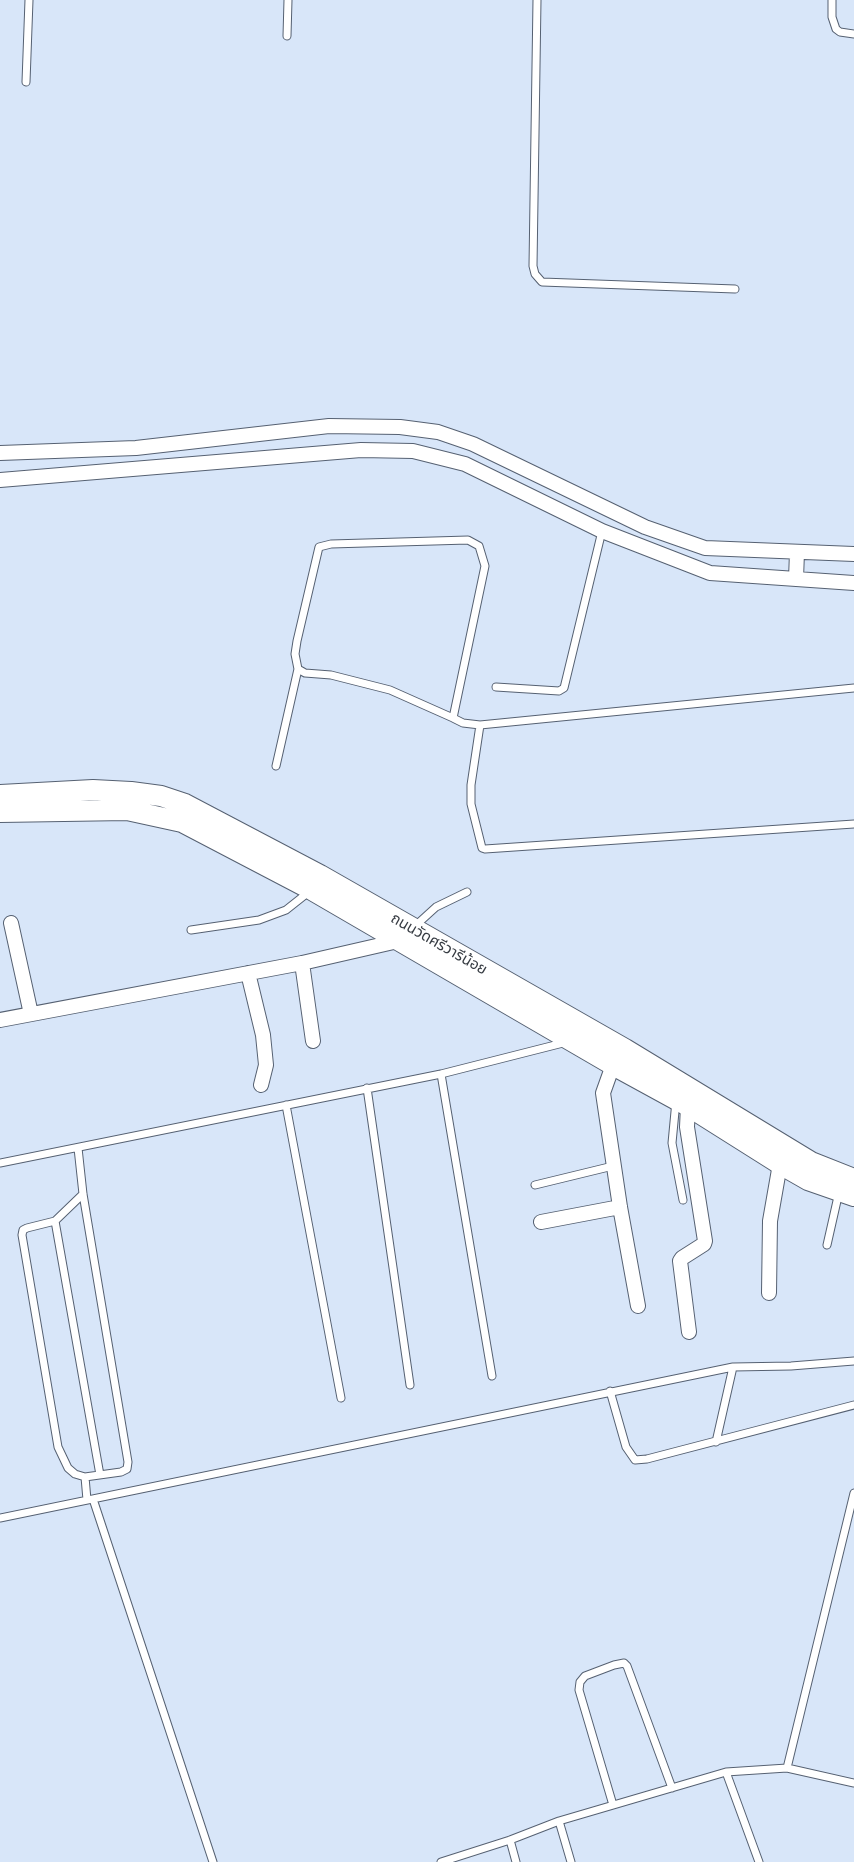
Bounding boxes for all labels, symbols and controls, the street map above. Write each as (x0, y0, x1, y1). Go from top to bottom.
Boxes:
street label: ถนนวัดศรีวารีน้อย (388, 909, 490, 979)

